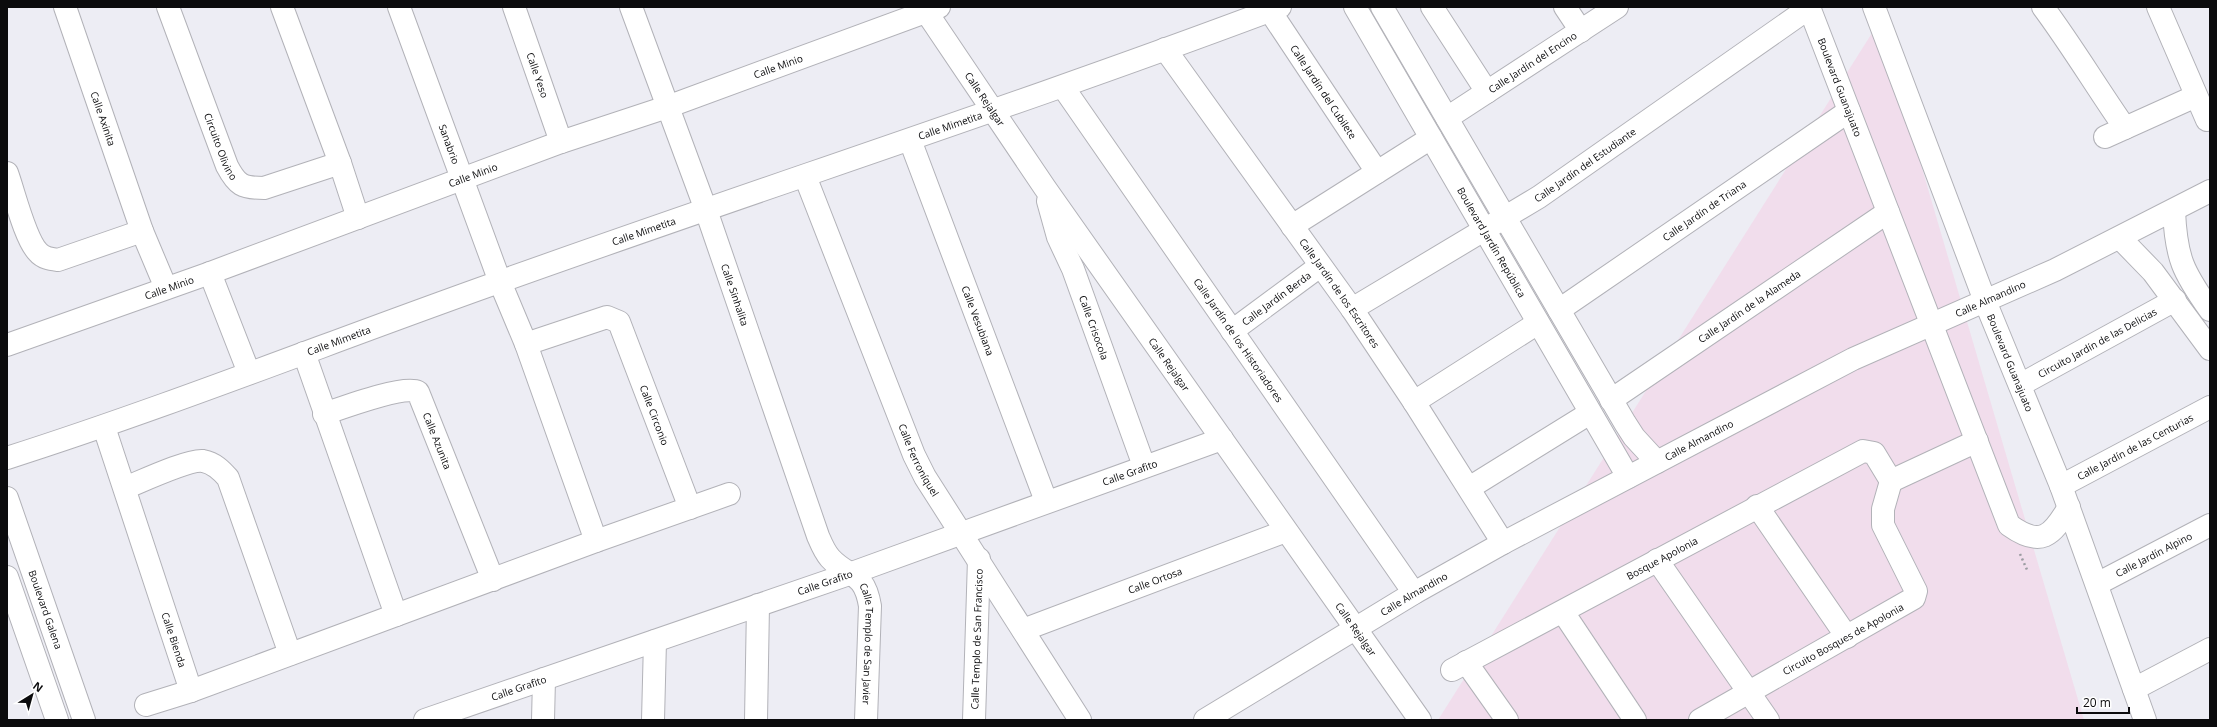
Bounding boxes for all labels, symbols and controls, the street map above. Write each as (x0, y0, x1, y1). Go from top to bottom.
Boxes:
street label: Calle Jardín del Encino (1485, 28, 1579, 96)
street label: Boulevard Guanajuato (1815, 36, 1865, 139)
street label: Calle Jardín del Cubilete (1287, 42, 1360, 142)
street label: Calle Yeso (523, 50, 552, 100)
street label: Calle Minio (752, 51, 805, 82)
street label: Calle Rejalgar (962, 69, 1008, 129)
street label: Calle Axinita (87, 89, 119, 148)
street label: Calle Mimetita (916, 108, 984, 143)
street label: Circuito Olivino (201, 111, 241, 183)
street label: Sanabrio (436, 122, 463, 166)
street label: Calle Jardín del Estudiante (1531, 124, 1639, 205)
street label: Calle Minio (446, 159, 499, 190)
street label: Calle Jardín de Triana (1659, 177, 1749, 244)
street label: Boulevard Jardín República (1454, 184, 1529, 300)
street label: Calle Mimetita (610, 213, 678, 249)
street label: Calle Jardín de los Escritores (1296, 235, 1383, 351)
street label: Calle Sinhalita (718, 262, 752, 328)
street label: Calle Jardín de la Alameda (1695, 266, 1803, 346)
street label: Calle Jardín Berda (1239, 268, 1314, 329)
street label: Calle Minio (143, 272, 196, 303)
street label: Calle Jardín de los Historiadores (1191, 275, 1287, 405)
street label: Calle Almandino (1953, 277, 2028, 320)
street label: Calle Vesubiana (959, 284, 998, 358)
street label: Calle Crisocola (1076, 293, 1112, 362)
street label: Circuito Jardín de las Delicias (2035, 304, 2159, 381)
street label: Boulevard Guanajuato (1984, 312, 2037, 414)
street label: Calle Mimetita (305, 322, 373, 359)
street label: Calle Rejalgar (1146, 335, 1193, 394)
street label: Calle Circonio (637, 383, 672, 447)
street label: Calle Azunita (420, 410, 455, 471)
street label: Calle Jardín de las Centurias (2075, 410, 2196, 483)
street label: Calle Almandino (1662, 416, 1736, 464)
street label: Calle Ferroníquel (895, 422, 942, 499)
street label: Calle Grafito (1100, 456, 1159, 489)
street label: Calle Jardín Alpino (2113, 529, 2194, 580)
street label: Bosque Apolonia (1624, 533, 1700, 583)
street label: Calle Ortosa (1126, 564, 1184, 597)
street label: Calle Grafito (795, 566, 854, 598)
street label: Boulevard Galena (25, 568, 66, 651)
street label: Calle Templo de San Francisco (967, 568, 986, 710)
street label: Calle Almandino (1377, 569, 1450, 619)
street label: Calle Templo de San Javier (856, 580, 877, 705)
street label: Calle Rejalgar (1332, 599, 1380, 659)
street label: Circuito Bosques de Apolonia (1780, 600, 1906, 678)
street label: Calle Bienda (158, 610, 190, 669)
street label: Calle Grafito (489, 672, 548, 704)
north arrow (12, 675, 52, 715)
text: N (30, 678, 46, 695)
scale bar (2077, 689, 2129, 715)
text: 20 m (2083, 694, 2111, 711)

